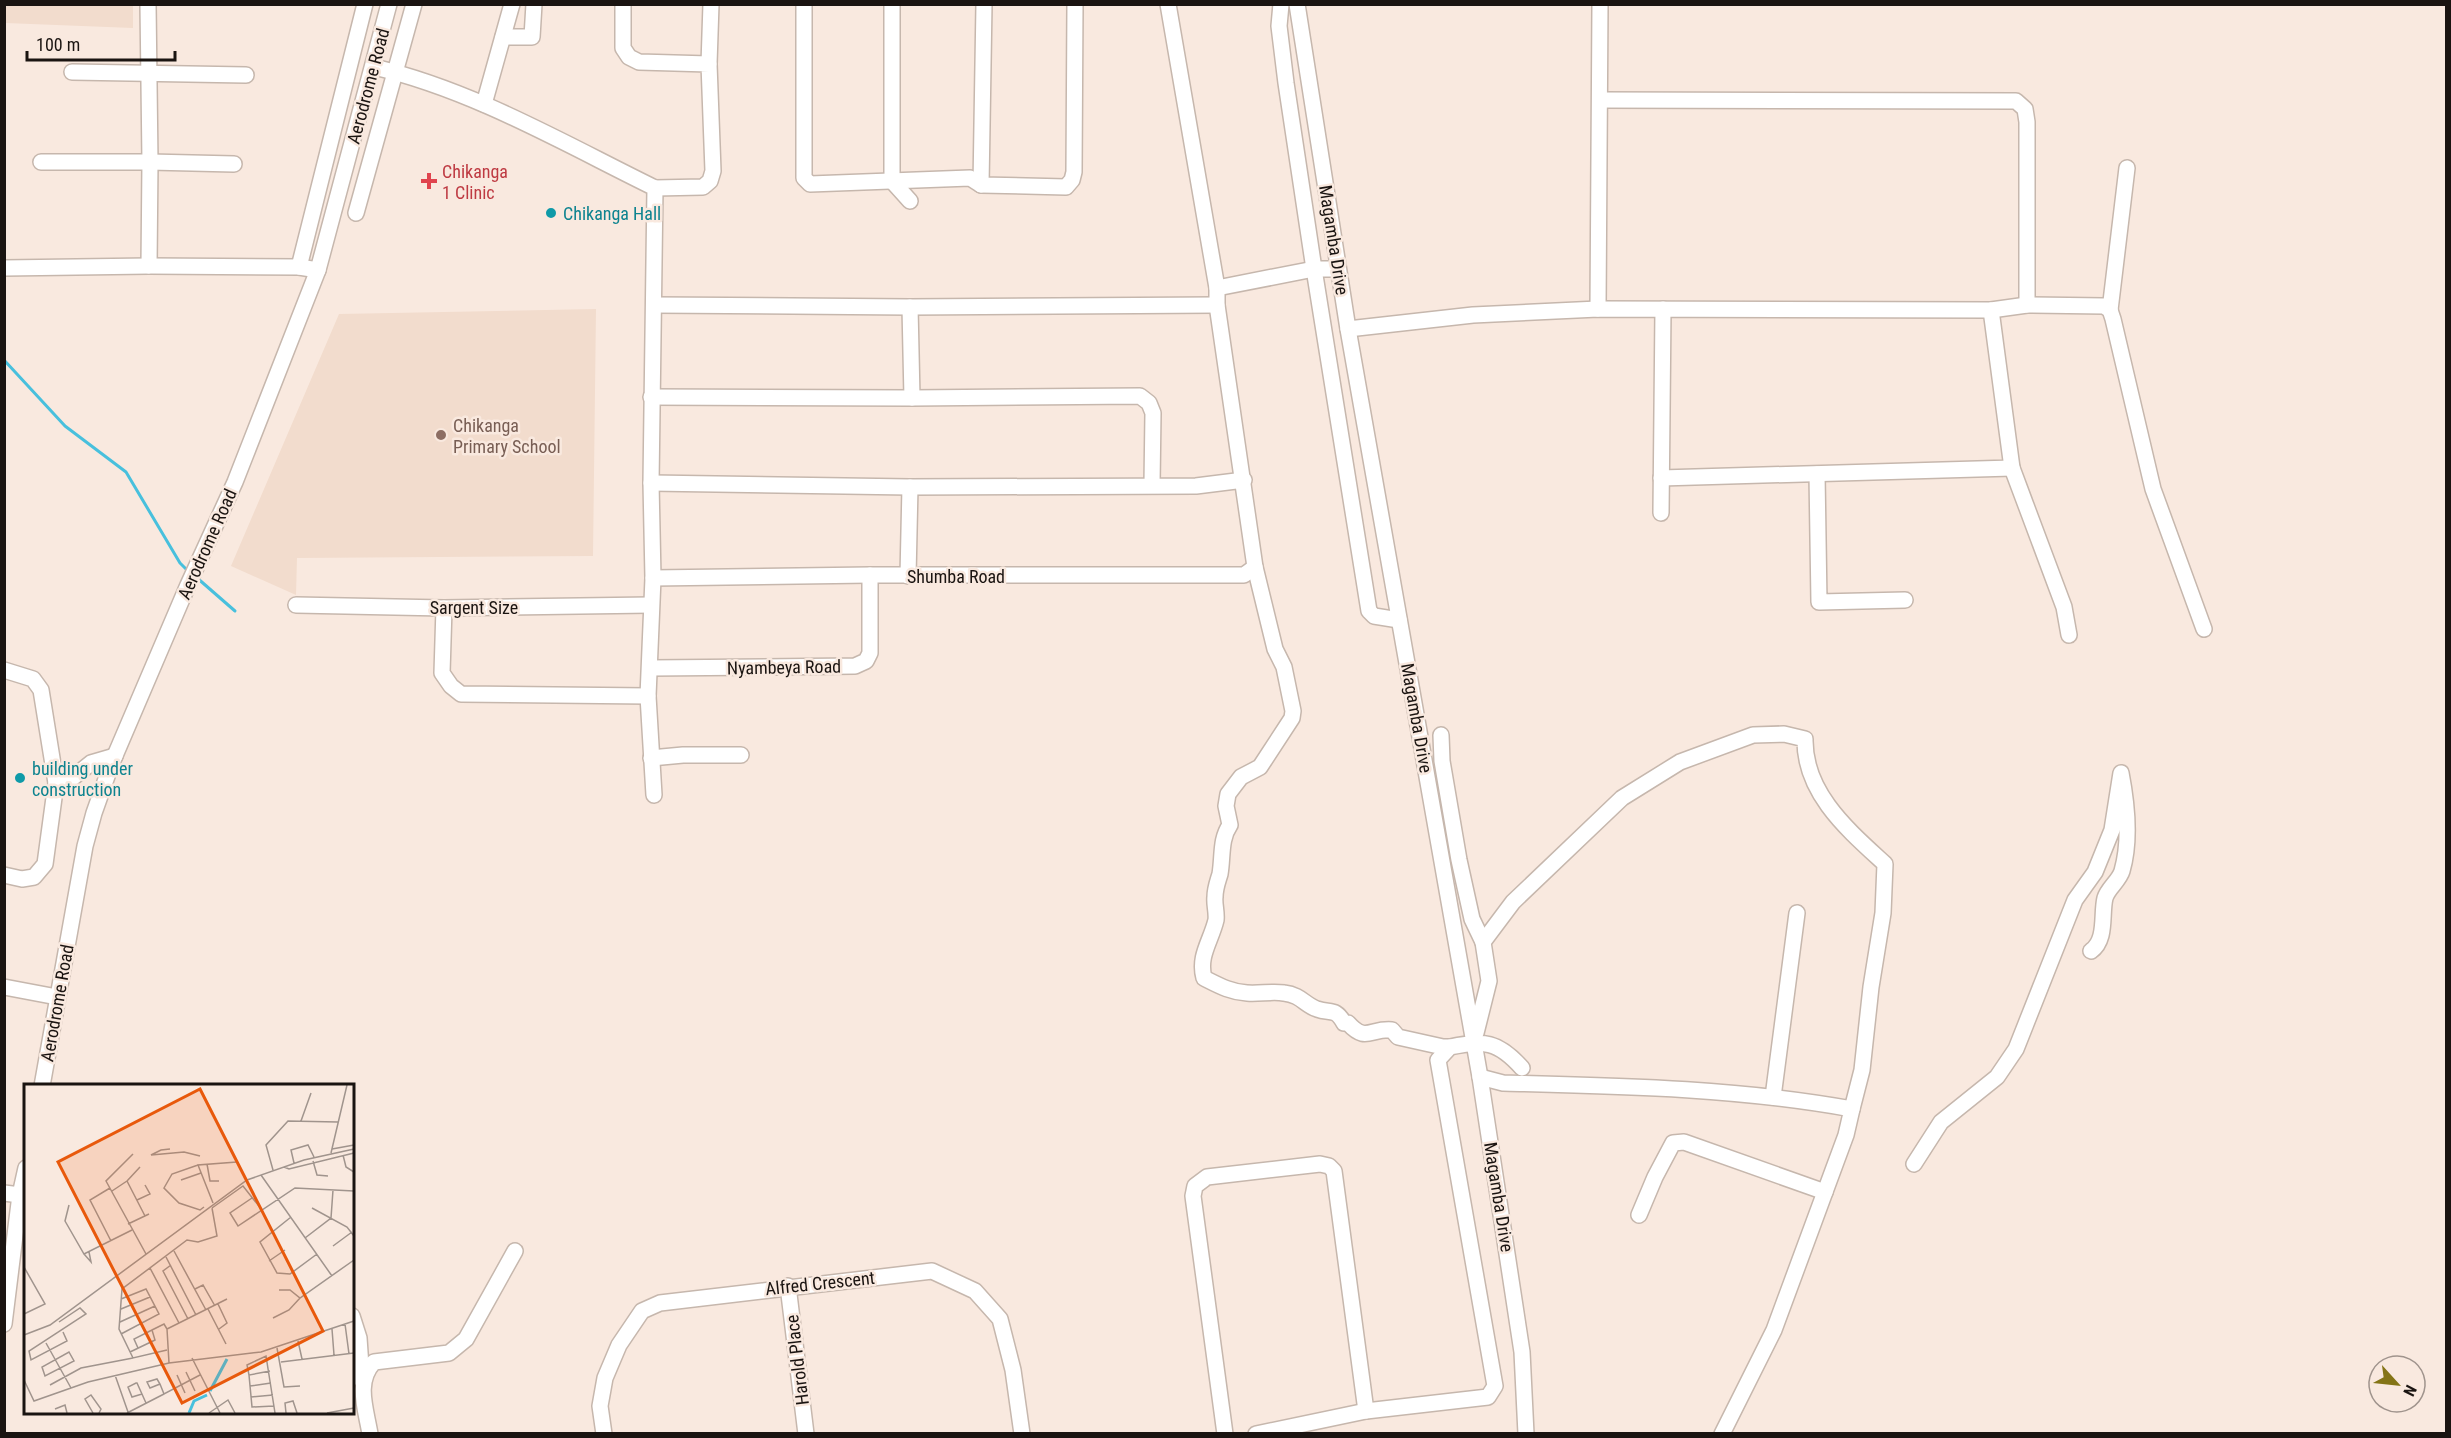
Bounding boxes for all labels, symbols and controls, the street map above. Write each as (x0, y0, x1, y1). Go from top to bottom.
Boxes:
scale bar (27, 24, 176, 62)
street label: Aerodrome Road (342, 26, 394, 146)
text: 100 m (36, 34, 80, 55)
place label: Chikanga 1 Clinic (442, 161, 508, 203)
marker: Chikanga 1 Clinic (420, 172, 438, 190)
street label: Magamba Drive (1315, 184, 1353, 296)
place label: Chikanga Hall (563, 203, 661, 224)
marker: Chikanga Hall (544, 206, 558, 220)
place label: Chikanga Primary School (453, 415, 561, 457)
marker: Chikanga Primary School (434, 428, 448, 442)
street label: Aerodrome Road (173, 486, 241, 602)
street label: Shumba Road (907, 566, 1005, 587)
street label: Sargent Size (430, 597, 518, 618)
street label: Nyambeya Road (727, 656, 841, 678)
street label: Magamba Drive (1397, 662, 1437, 774)
place label: building under construction (32, 758, 133, 800)
marker: building under construction (13, 771, 27, 785)
street label: Aerodrome Road (36, 943, 78, 1063)
inset map (24, 1084, 354, 1414)
street label: Magamba Drive (1480, 1141, 1518, 1253)
street label: Alfred Crescent (764, 1267, 876, 1299)
street label: Harold Place (781, 1314, 813, 1406)
north arrow (2367, 1354, 2427, 1414)
text: N (2399, 1382, 2421, 1399)

